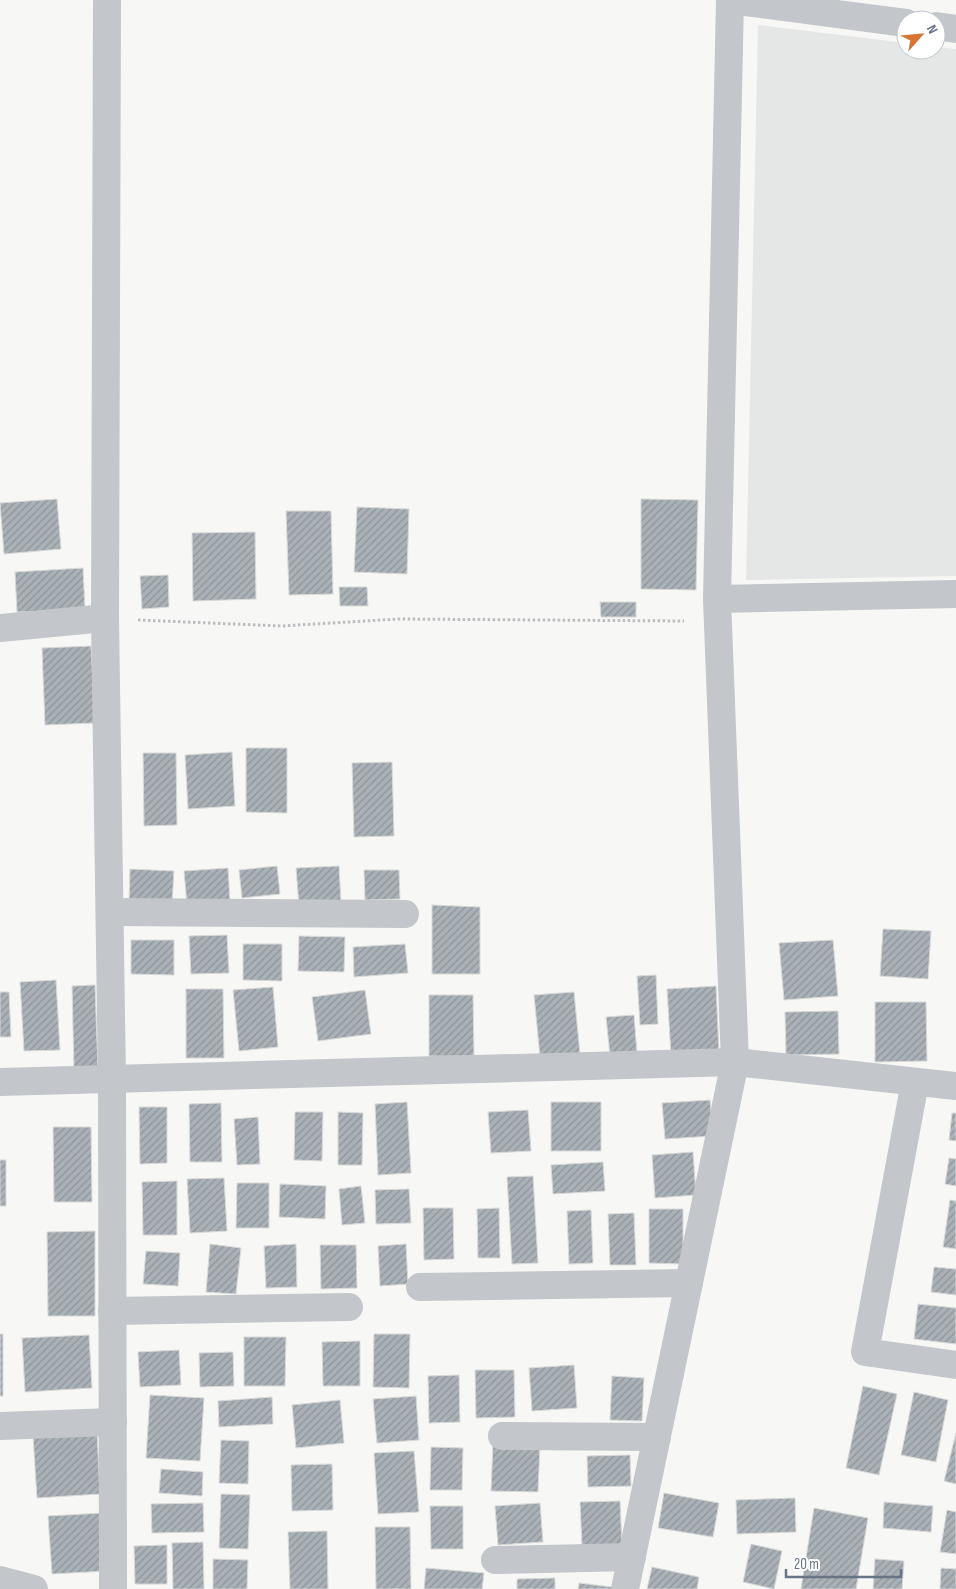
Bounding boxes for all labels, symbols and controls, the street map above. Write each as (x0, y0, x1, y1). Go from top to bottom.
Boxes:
north arrow (896, 10, 946, 60)
text: N (923, 22, 941, 37)
scale bar (786, 1546, 901, 1578)
text: 20 m (794, 1555, 819, 1574)

